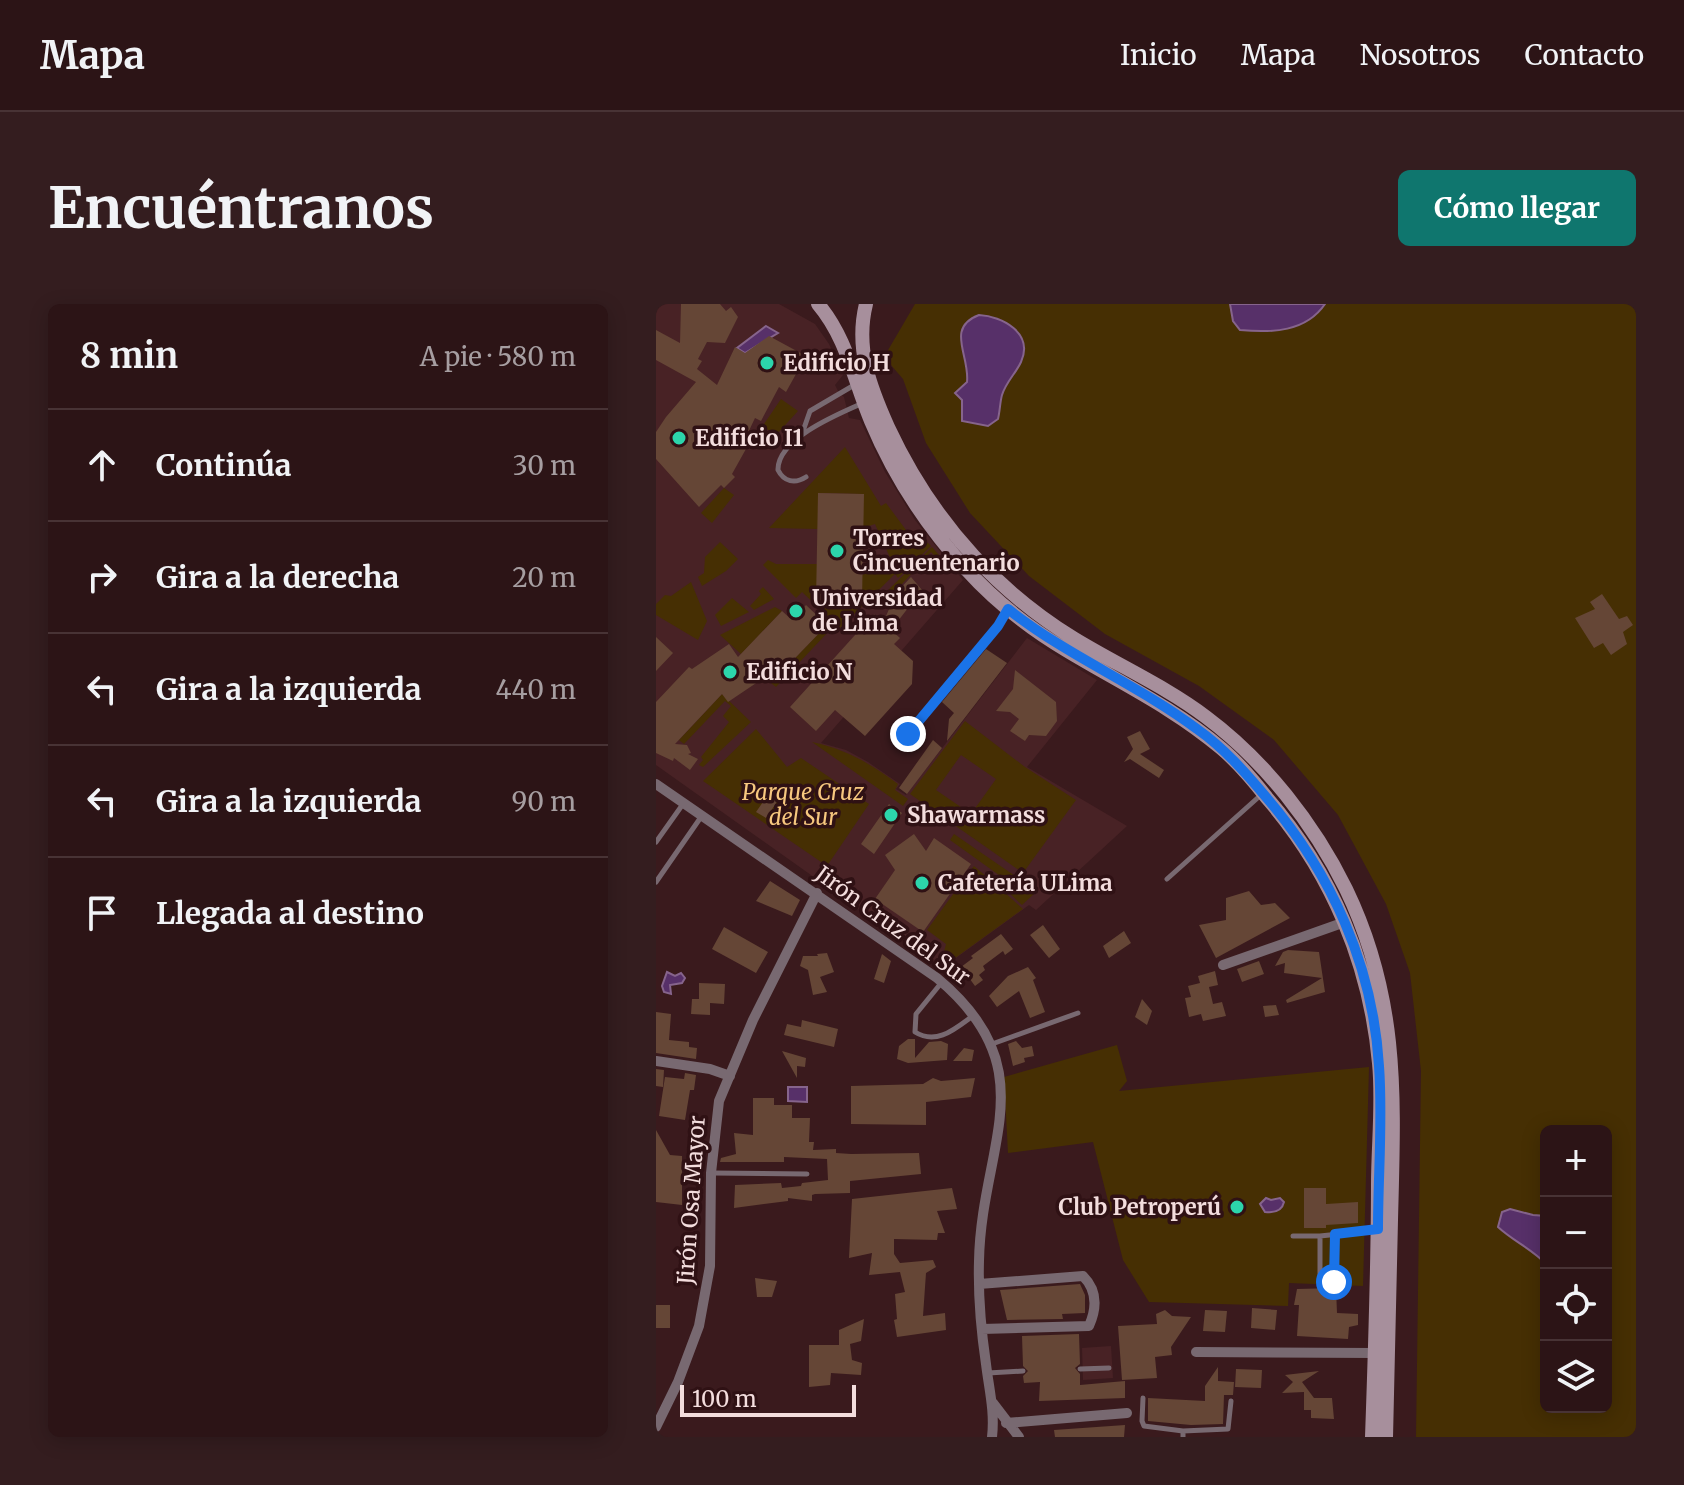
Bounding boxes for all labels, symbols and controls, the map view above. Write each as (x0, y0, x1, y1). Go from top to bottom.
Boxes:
text: Mapa (40, 32, 145, 79)
text: Inicio (1120, 37, 1197, 73)
text: Mapa (1241, 37, 1316, 73)
text: Nosotros (1360, 37, 1481, 73)
text: Contacto (1525, 37, 1644, 73)
button: Cómo llegar (1398, 170, 1636, 246)
text: Encuéntranos (48, 173, 434, 243)
text: 8 min (80, 335, 178, 377)
text: A pie · 580 m (420, 340, 576, 373)
place label: Edificio H (783, 349, 890, 377)
marker: Edificio H (758, 354, 776, 372)
place label: Edificio I1 (695, 424, 803, 452)
marker: Edificio I1 (670, 429, 688, 447)
icon: ahead (80, 443, 124, 487)
text: Continúa (156, 446, 292, 484)
text: 30 m (513, 449, 576, 482)
place label: Torres Cincuentenario (853, 524, 1020, 577)
marker: Torres Cincuentenario (828, 542, 846, 560)
icon: right (80, 555, 124, 599)
text: Gira a la derecha (156, 558, 399, 596)
text: 20 m (512, 561, 576, 594)
place label: Universidad de Lima (812, 584, 943, 637)
marker: Universidad de Lima (787, 602, 805, 620)
place label: Edificio N (746, 658, 853, 686)
marker: Edificio N (721, 663, 739, 681)
icon: left (80, 667, 124, 711)
text: Gira a la izquierda (156, 670, 422, 708)
text: 440 m (496, 673, 576, 706)
route end (890, 716, 926, 752)
park label: Parque Cruz del Sur (742, 778, 865, 831)
icon: left (80, 779, 124, 823)
text: Gira a la izquierda (156, 782, 422, 820)
text: 90 m (512, 785, 576, 818)
place label: Shawarmass (907, 801, 1045, 829)
marker: Shawarmass (882, 806, 900, 824)
street label: Jirón Cruz del Sur (809, 859, 976, 991)
place label: Cafetería ULima (938, 869, 1113, 897)
marker: Cafetería ULima (913, 874, 931, 892)
icon: arrive (80, 891, 124, 935)
text: Llegada al destino (156, 894, 424, 932)
street label: Jirón Osa Mayor (671, 1114, 711, 1286)
map controls (1540, 1125, 1612, 1413)
button: + (1540, 1125, 1612, 1197)
place label: Club Petroperú (1058, 1193, 1221, 1221)
button: − (1540, 1197, 1612, 1269)
marker: Club Petroperú (1228, 1198, 1246, 1216)
route start (1316, 1264, 1352, 1300)
button: locate (1540, 1269, 1612, 1341)
button: layers (1540, 1341, 1612, 1413)
scale bar (680, 1381, 856, 1417)
text: 100 m (692, 1385, 757, 1413)

